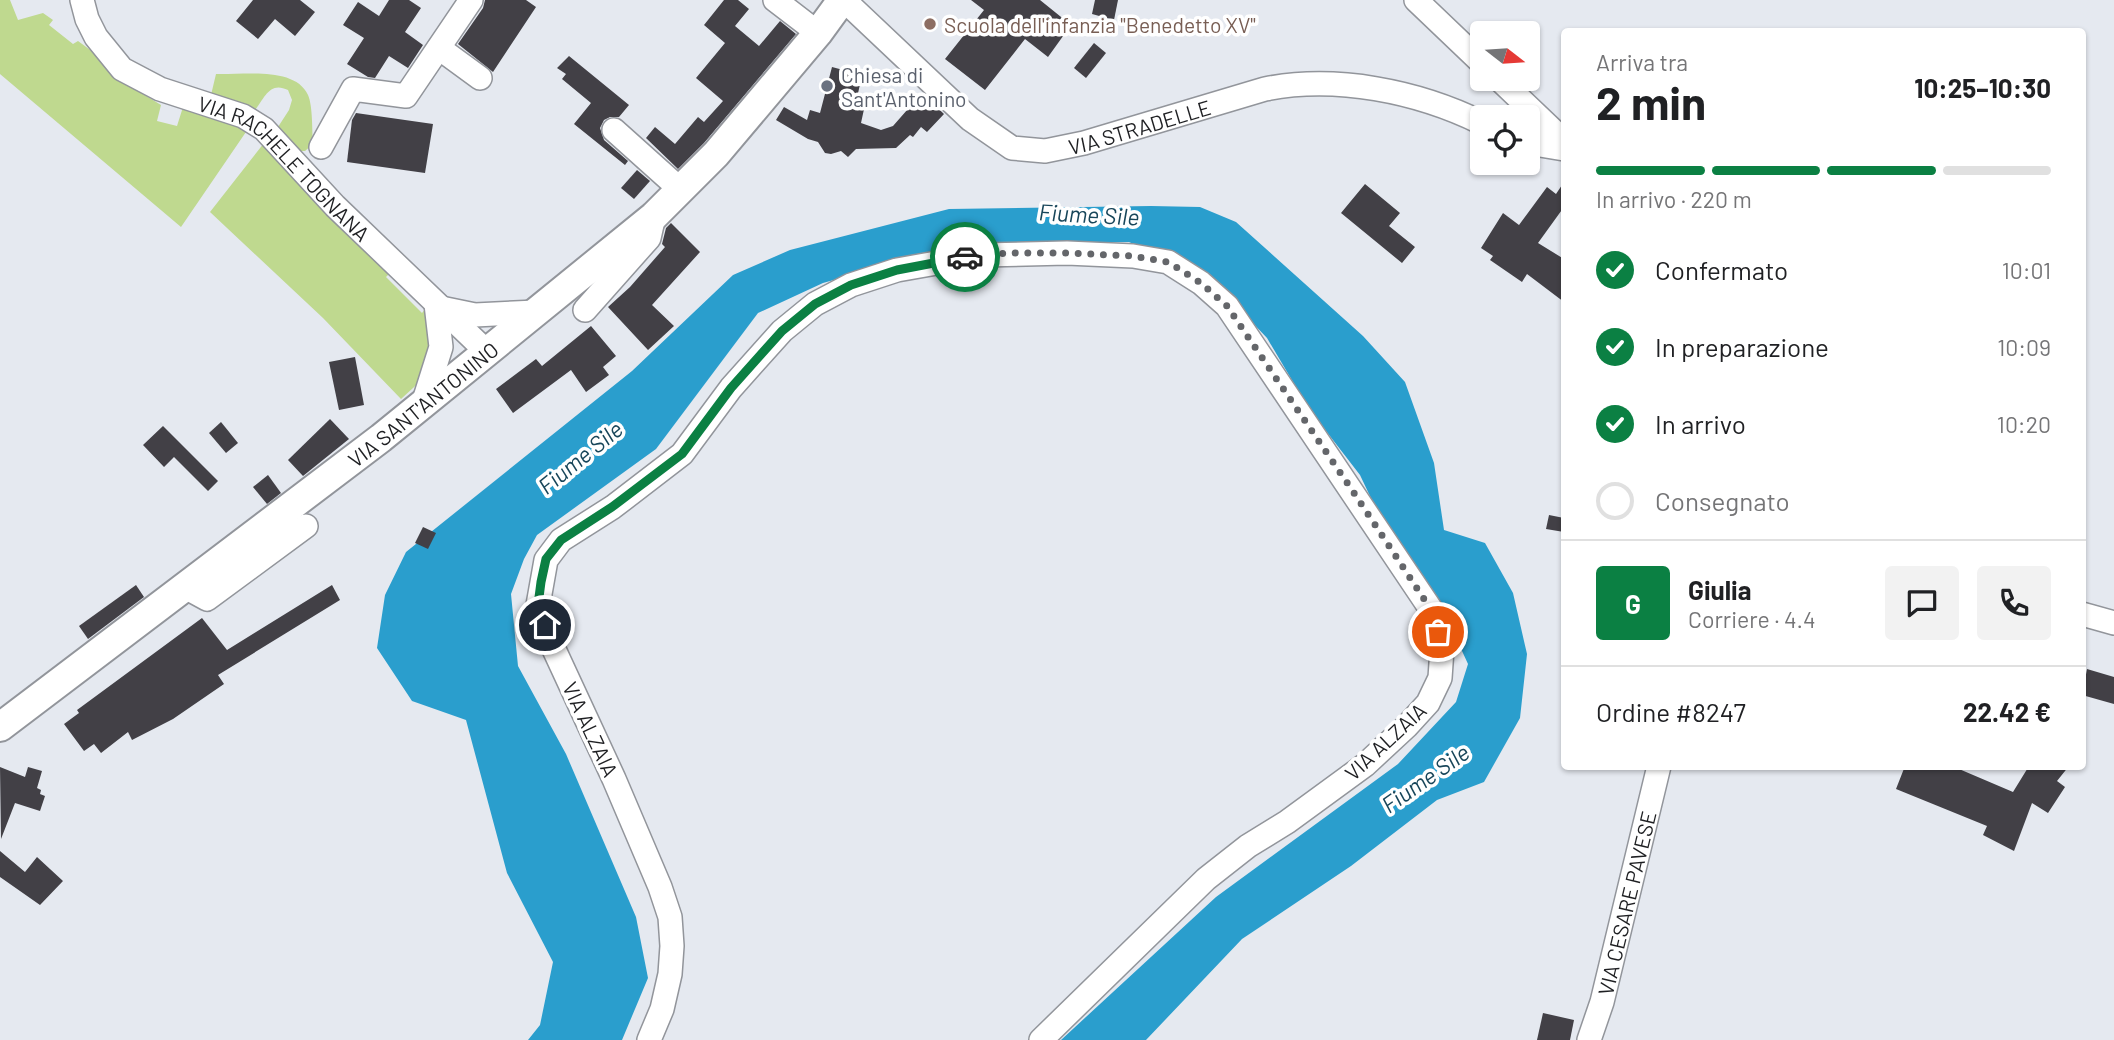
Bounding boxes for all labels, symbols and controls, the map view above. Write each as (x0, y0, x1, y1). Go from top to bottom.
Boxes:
place label: Scuola dell'infanzia "Benedetto XV" (944, 12, 1256, 37)
marker: Scuola dell'infanzia "Benedetto XV" (922, 16, 938, 32)
north arrow (1470, 21, 1540, 91)
map controls (1470, 21, 1540, 175)
text: Arriva tra (1596, 48, 1688, 76)
place label: Chiesa di Sant'Antonino (841, 62, 967, 111)
text: 10:25–10:30 (1914, 72, 2051, 103)
text: 2 min (1596, 74, 1706, 129)
marker: Chiesa di Sant'Antonino (819, 78, 835, 94)
street label: VIA RACHELE TOGNANA (195, 90, 376, 246)
street label: VIA STRADELLE (1066, 93, 1213, 158)
button: locate (1470, 105, 1540, 175)
text: In arrivo · 220 m (1596, 185, 1752, 213)
water label: Fiume Sile (1038, 197, 1140, 231)
courier (930, 222, 1000, 292)
icon: car (946, 238, 984, 276)
icon: check (1596, 251, 1634, 289)
text: Confermato (1655, 254, 1788, 285)
text: 10:01 (2002, 256, 2051, 284)
icon: check (1596, 328, 1634, 366)
text: In preparazione (1655, 331, 1829, 362)
text: 10:09 (1997, 333, 2051, 361)
street label: VIA SANT'ANTONINO (342, 336, 503, 471)
icon: check (1596, 405, 1634, 443)
text: In arrivo (1655, 408, 1746, 439)
text: 10:20 (1997, 410, 2051, 438)
water label: Fiume Sile (532, 414, 628, 500)
text: Consegnato (1655, 485, 1790, 516)
button: chat (1885, 566, 1959, 640)
button: phone (1977, 566, 2051, 640)
text: Giulia (1688, 574, 1751, 605)
text: G (1625, 588, 1641, 619)
pin (515, 595, 575, 655)
pin (1408, 602, 1468, 662)
text: Corriere · 4.4 (1688, 605, 1816, 633)
icon: home (526, 606, 564, 644)
icon: bag (1419, 613, 1457, 651)
street label: VIA ALZAIA (558, 678, 624, 781)
text: Ordine #8247 (1596, 696, 1746, 727)
text: 22.42 € (1963, 696, 2051, 727)
street label: VIA ALZAIA (1339, 697, 1431, 785)
water label: Fiume Sile (1376, 738, 1474, 818)
street label: VIA CESARE PAVESE (1592, 808, 1660, 998)

